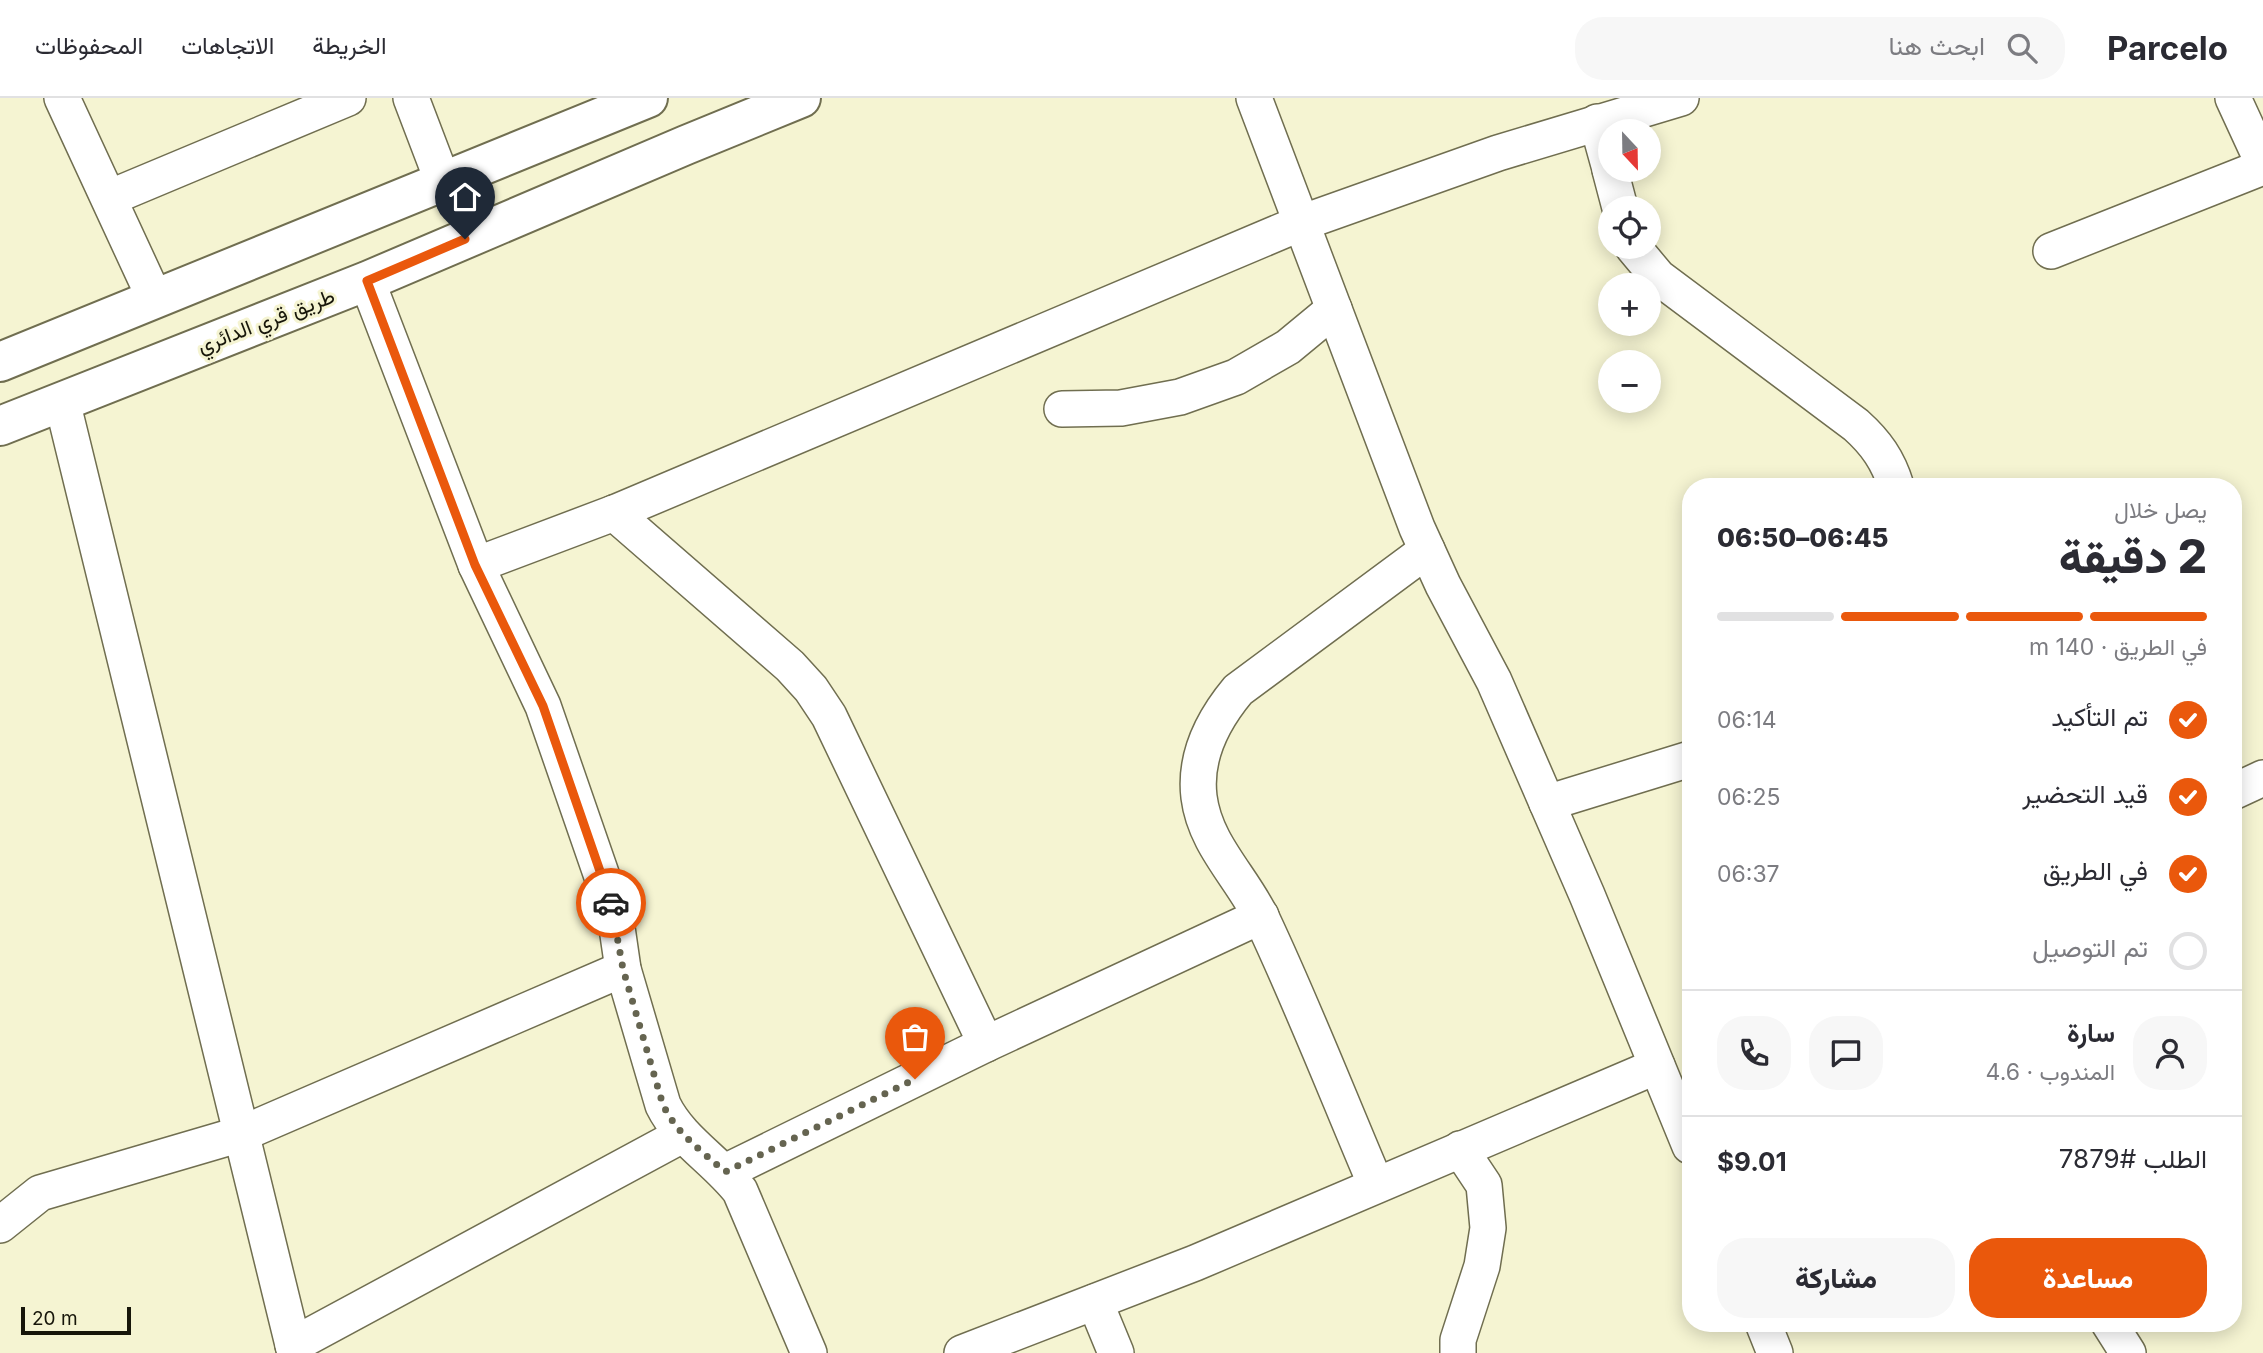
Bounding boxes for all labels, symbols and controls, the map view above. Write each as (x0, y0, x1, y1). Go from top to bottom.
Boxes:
search box (1575, 17, 2065, 80)
text: Parcelo (2107, 28, 2228, 68)
icon: search (2003, 29, 2041, 67)
text: ابحث هنا (1888, 30, 1985, 61)
text: المحفوظات (35, 31, 143, 60)
text: الاتجاهات (181, 31, 274, 60)
text: الخريطة (312, 31, 387, 60)
north arrow (1598, 119, 1661, 182)
map controls (1598, 119, 1661, 413)
pin (435, 167, 495, 239)
icon: home (446, 178, 484, 216)
button: locate (1598, 196, 1661, 259)
button: + (1598, 273, 1661, 336)
street label: طريق قري الدائري (194, 283, 340, 363)
button: − (1598, 350, 1661, 413)
text: يصل خلال (2114, 496, 2207, 524)
text: 06:45–06:50 (1717, 522, 1889, 553)
text: 2 دقيقة (2059, 528, 2207, 584)
text: في الطريق · 140 m (2029, 633, 2207, 661)
text: تم التأكيد (2051, 701, 2148, 732)
icon: check (2169, 701, 2207, 739)
text: 06:14 (1717, 706, 1777, 734)
text: قيد التحضير (2022, 778, 2148, 809)
icon: check (2169, 778, 2207, 816)
text: 06:25 (1717, 783, 1780, 811)
text: في الطريق (2043, 855, 2148, 886)
icon: check (2169, 855, 2207, 893)
text: 06:37 (1717, 860, 1780, 888)
courier (576, 868, 646, 938)
icon: car (592, 884, 630, 922)
text: تم التوصيل (2032, 932, 2148, 963)
pin (885, 1007, 945, 1079)
button: phone (1717, 1016, 1791, 1090)
button: chat (1809, 1016, 1883, 1090)
button: person (2133, 1016, 2207, 1090)
text: سارة (2067, 1017, 2115, 1048)
icon: bag (896, 1018, 934, 1056)
text: المندوب · 4.6 (1986, 1058, 2115, 1086)
text: الطلب #7879 (2059, 1143, 2207, 1174)
text: $9.01 (1717, 1146, 1787, 1177)
button: مشاركة (1717, 1238, 1955, 1318)
button: مساعدة (1969, 1238, 2207, 1318)
scale bar (21, 1304, 131, 1336)
text: 20 m (32, 1307, 78, 1330)

